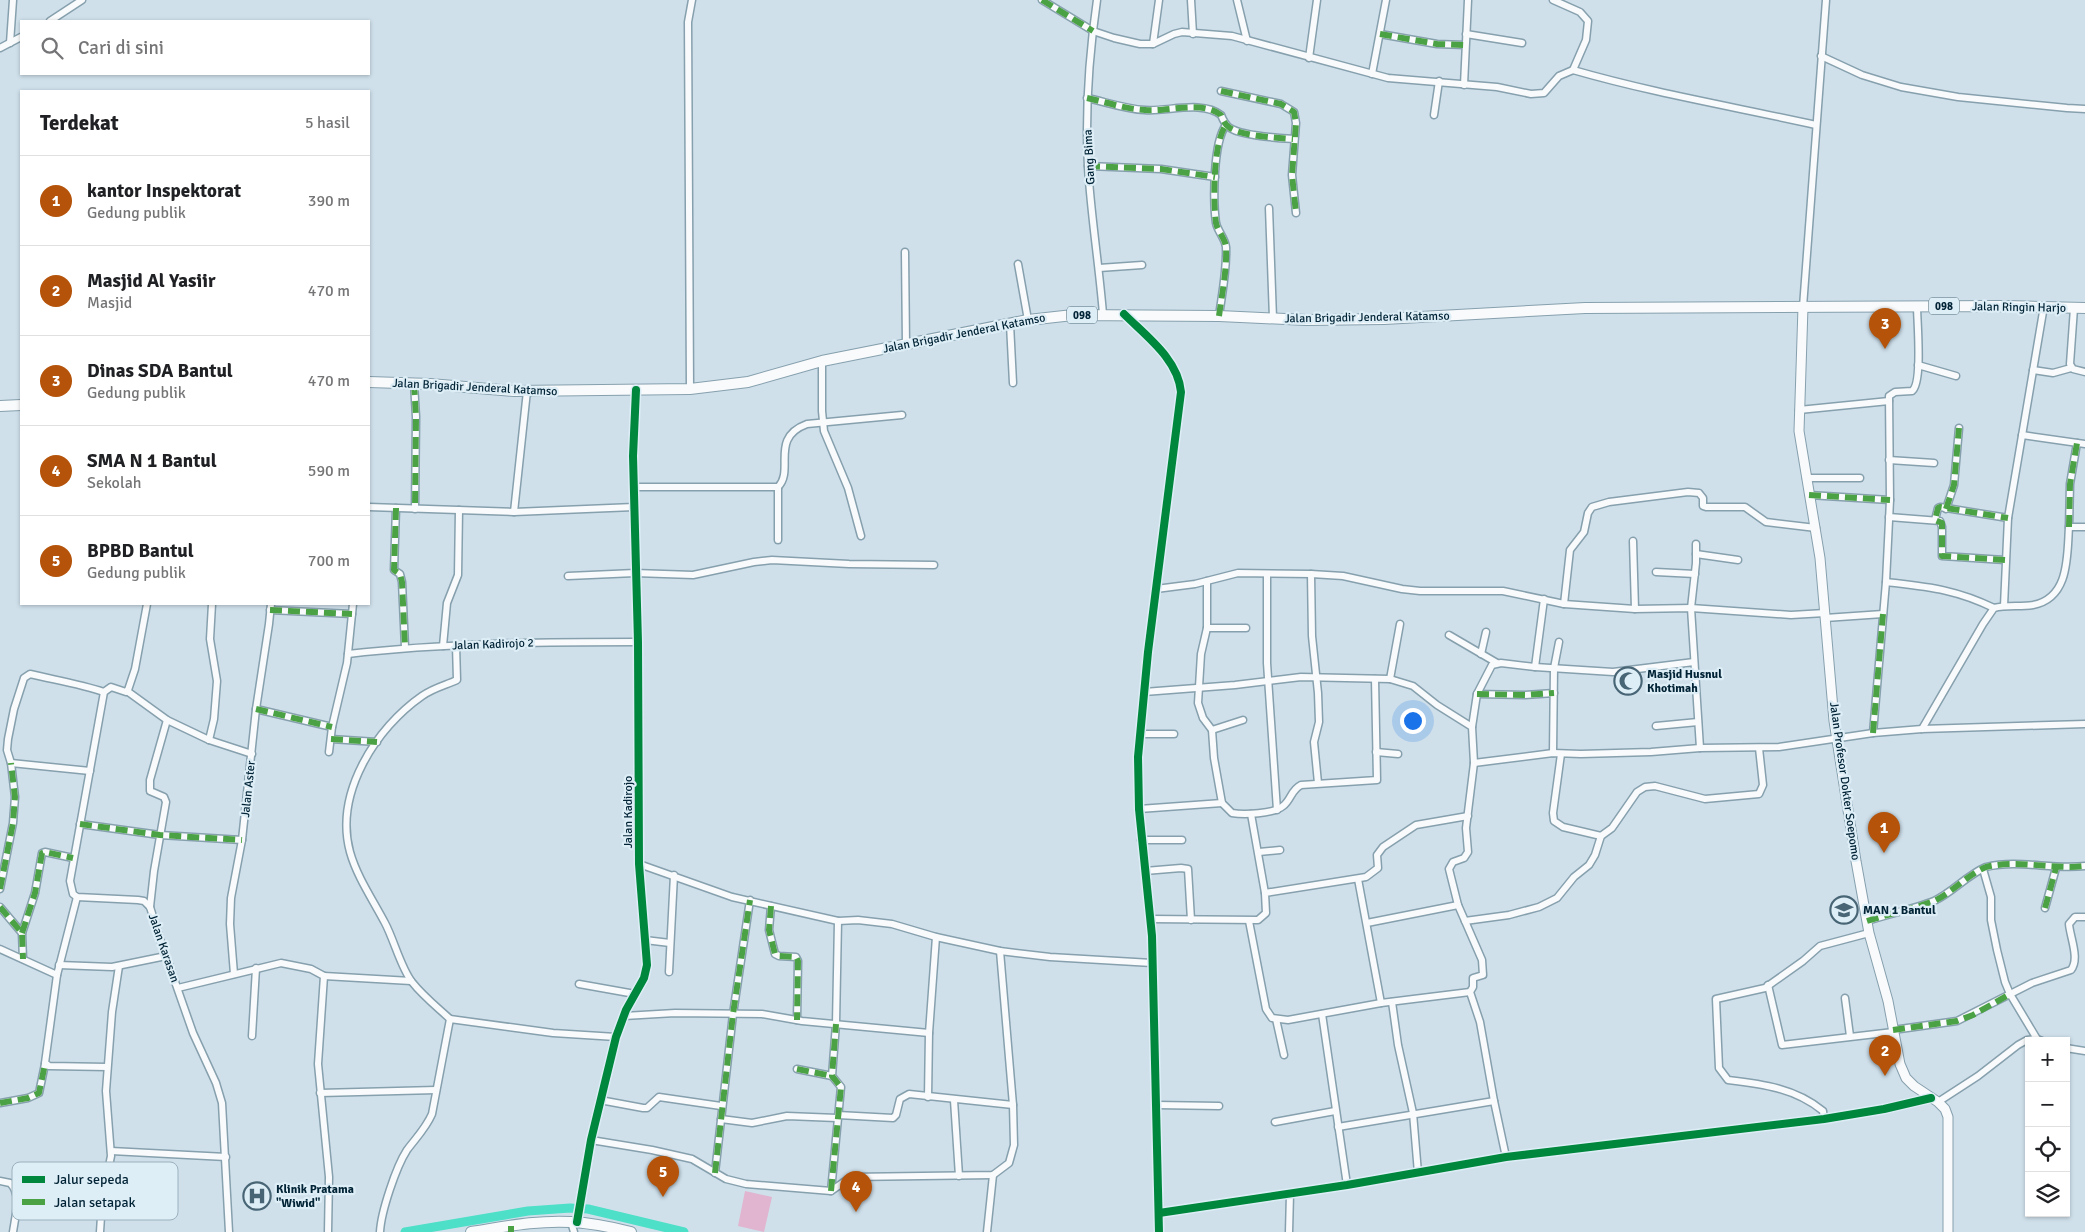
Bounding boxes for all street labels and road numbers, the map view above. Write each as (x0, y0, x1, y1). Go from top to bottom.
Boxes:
street label: Gang Bima (1081, 129, 1098, 185)
road number: 098 (1929, 298, 1959, 314)
street label: Jalan Ringin Harjo (1972, 299, 2066, 316)
road number: 098 (1067, 306, 1097, 324)
street label: Jalan Brigadir Jenderal Katamso (1284, 309, 1450, 326)
street label: Jalan Brigadir Jenderal Katamso (882, 310, 1047, 357)
street label: Jalan Brigadir Jenderal Katamso (392, 376, 558, 399)
street label: Jalan Kadirojo 2 (452, 636, 534, 653)
street label: Jalan Profesor Dokter Soepomo (1826, 701, 1863, 861)
street label: Jalan Aster (238, 759, 259, 818)
street label: Jalan Kadirojo (621, 776, 636, 848)
street label: Jalan Karasan (145, 912, 182, 984)

